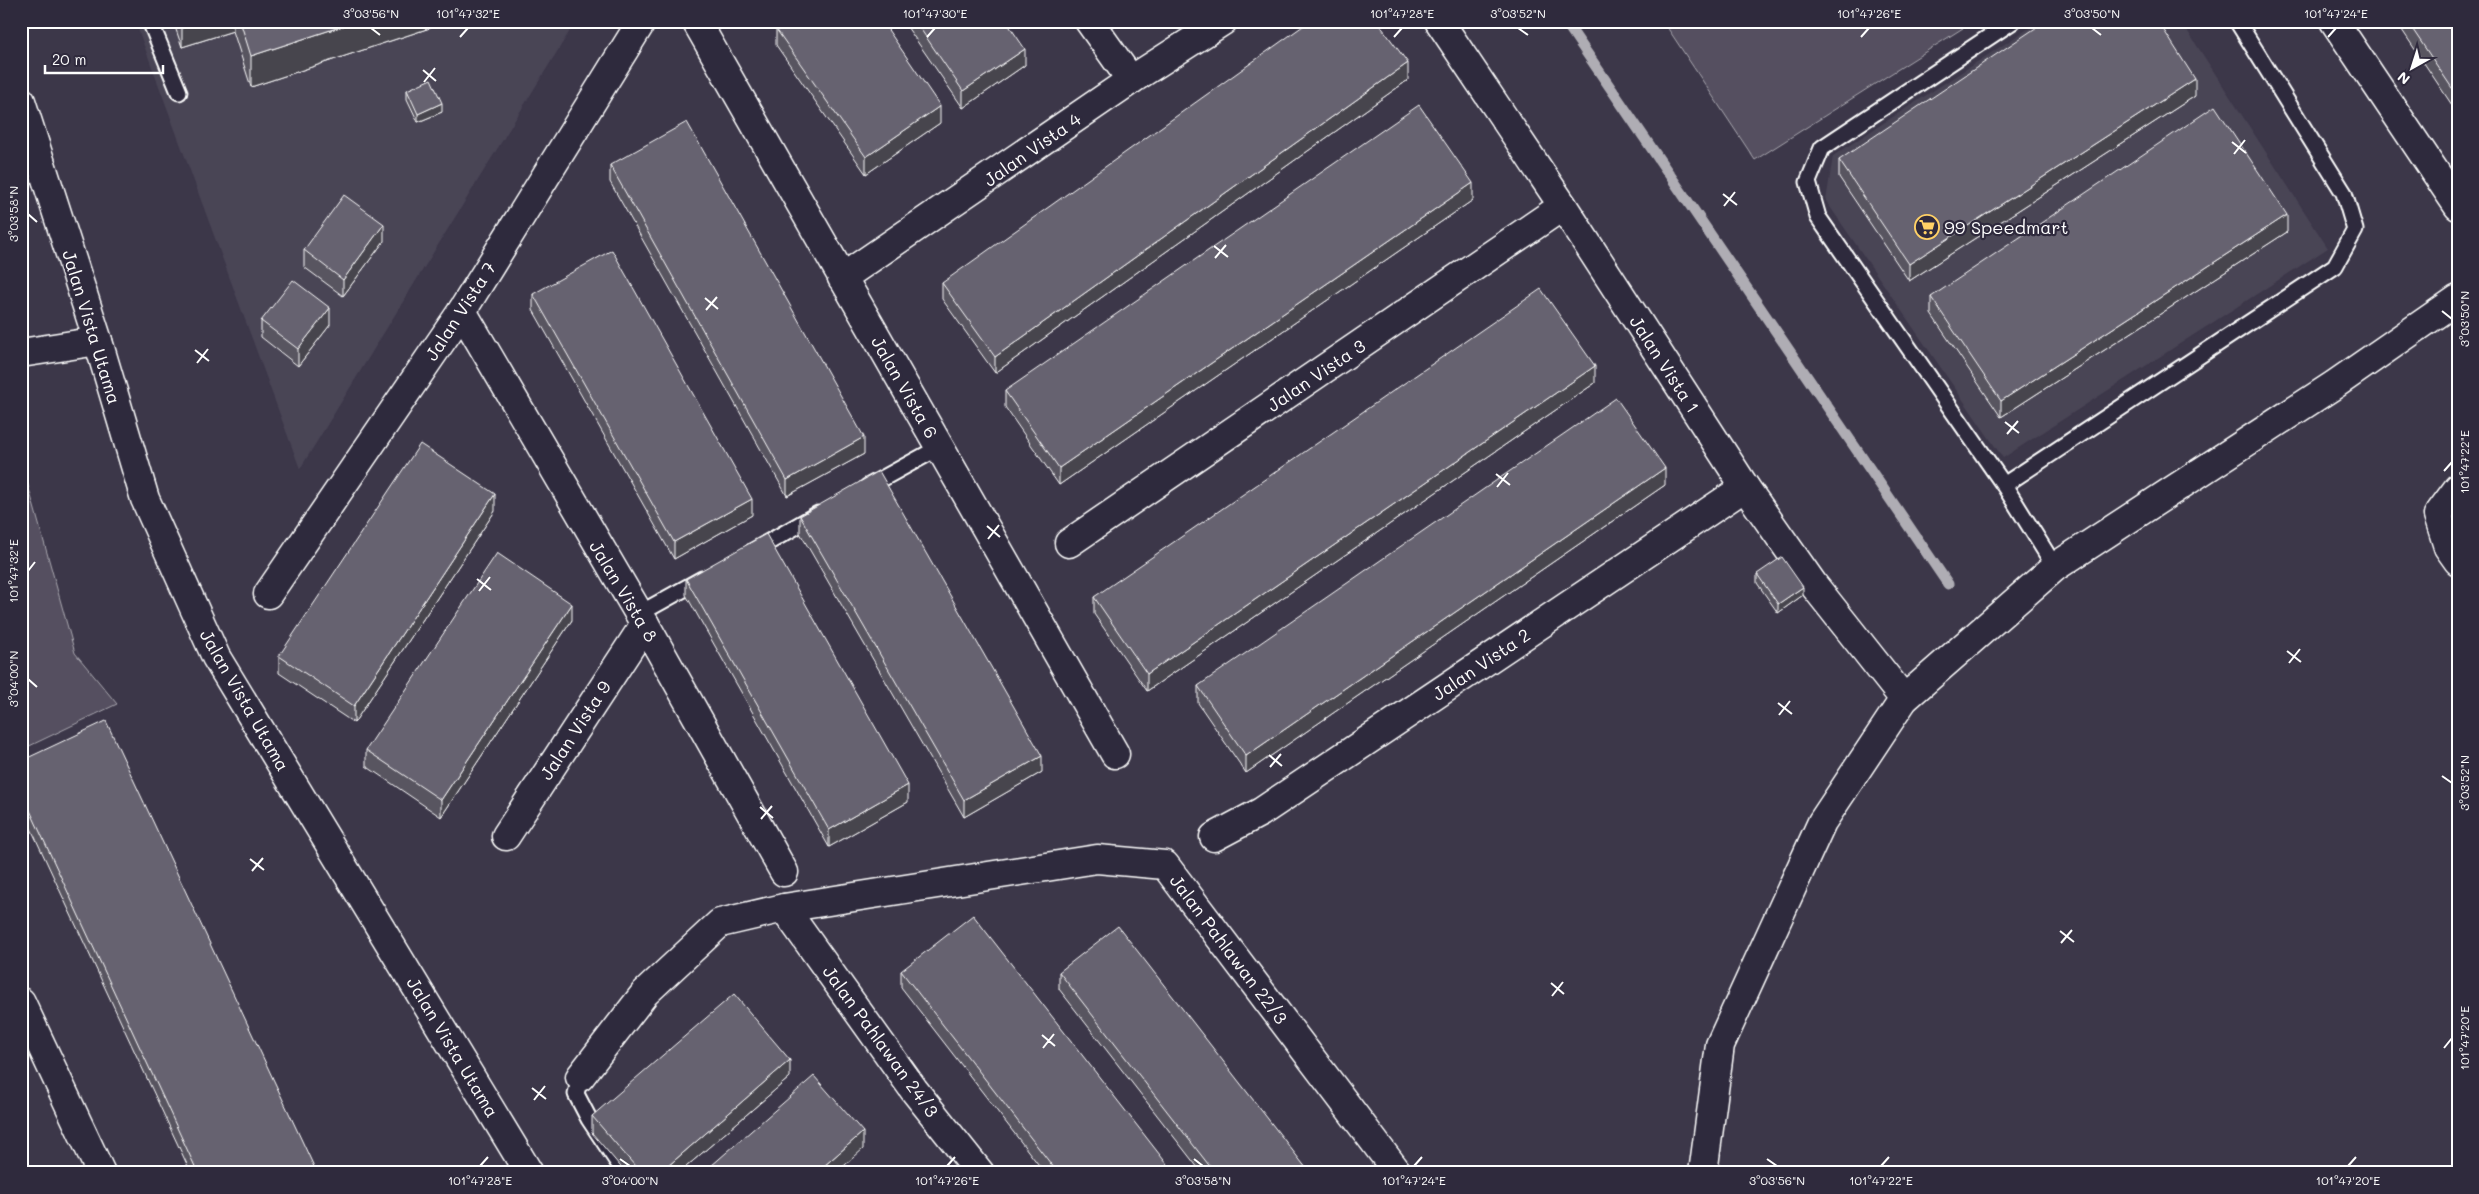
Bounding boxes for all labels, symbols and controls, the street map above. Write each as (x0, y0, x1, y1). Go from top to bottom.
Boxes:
text: 3°03'56"N (343, 5, 399, 21)
text: 101°47'32"E (436, 5, 500, 21)
text: 101°47'30"E (903, 5, 967, 21)
text: 101°47'28"E (1370, 5, 1434, 21)
text: 3°03'52"N (1490, 5, 1546, 21)
text: 101°47'26"E (1837, 5, 1901, 21)
text: 3°03'50"N (2064, 5, 2120, 21)
text: 101°47'24"E (2304, 5, 2368, 21)
scale bar (45, 42, 162, 74)
north arrow (2386, 42, 2436, 92)
text: 20 m (52, 49, 86, 69)
text: N (2393, 68, 2414, 89)
street label: Jalan Vista 4 (978, 106, 1086, 191)
text: 3°03'58"N (5, 186, 21, 242)
supermarket icon: 99 Speedmart (1914, 214, 1940, 240)
place label: 99 Speedmart (1944, 215, 2069, 239)
street label: Jalan Vista Utama (57, 247, 127, 407)
street label: Jalan Vista 7 (419, 257, 501, 365)
text: 3°03'50"N (2456, 291, 2472, 347)
street label: Jalan Vista 1 (1625, 311, 1705, 417)
street label: Jalan Vista 6 (866, 332, 944, 442)
street label: Jalan Vista 3 (1262, 333, 1370, 417)
text: 101°47'22"E (2456, 430, 2472, 494)
street label: Jalan Vista 8 (584, 536, 664, 646)
text: 101°47'32"E (5, 539, 21, 603)
street label: Jalan Vista 2 (1427, 622, 1535, 706)
street label: Jalan Vista Utama (195, 625, 295, 775)
text: 3°04'00"N (5, 651, 21, 707)
street label: Jalan Vista 9 (534, 675, 616, 784)
text: 3°03'52"N (2456, 755, 2472, 811)
street label: Jalan Pahlawan 22/3 (1165, 869, 1293, 1029)
street label: Jalan Pahlawan 24/3 (818, 960, 944, 1122)
street label: Jalan Vista Utama (402, 972, 504, 1122)
text: 101°47'20"E (2456, 1006, 2472, 1070)
text: 101°47'28"E (448, 1172, 512, 1188)
text: 3°04'00"N (602, 1172, 658, 1188)
text: 101°47'26"E (915, 1172, 979, 1188)
text: 3°03'58"N (1175, 1172, 1231, 1188)
text: 101°47'24"E (1382, 1172, 1446, 1188)
text: 3°03'56"N (1749, 1172, 1805, 1188)
text: 101°47'22"E (1849, 1172, 1913, 1188)
text: 101°47'20"E (2316, 1172, 2380, 1188)

